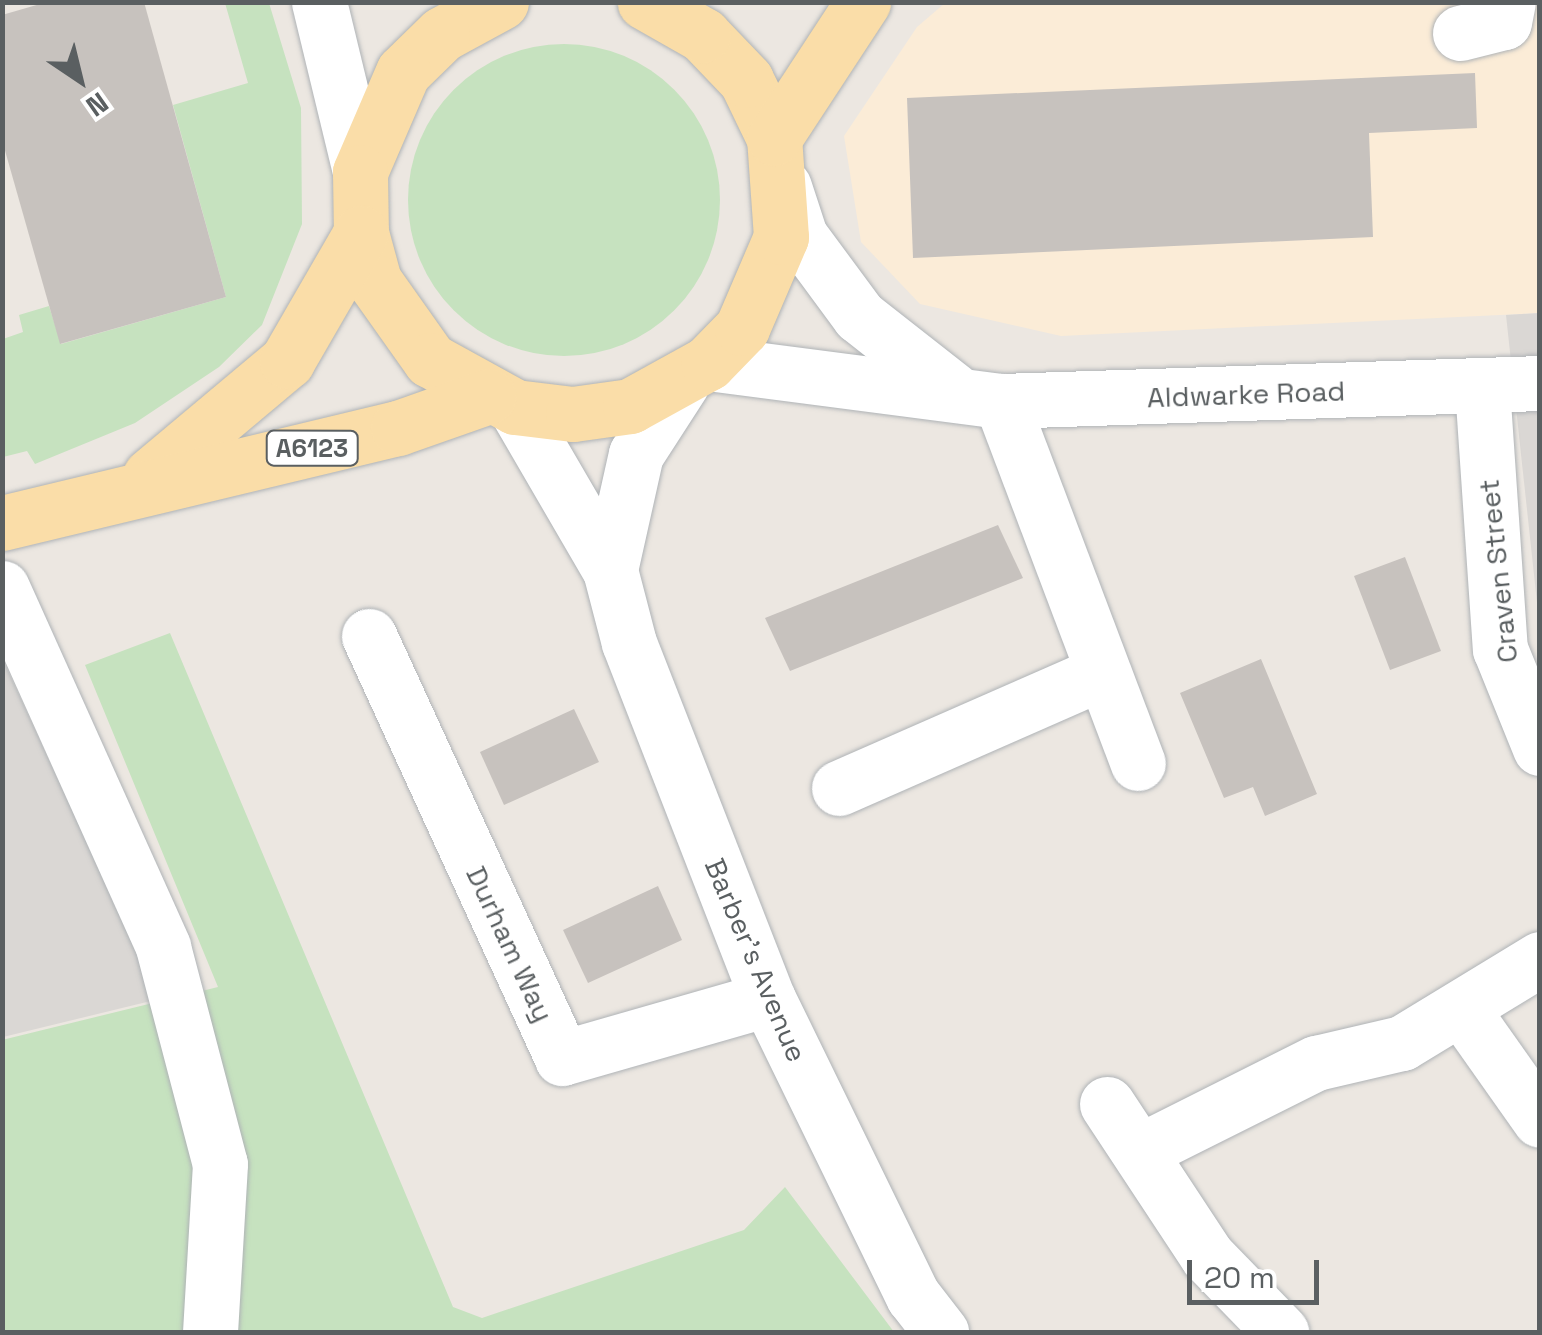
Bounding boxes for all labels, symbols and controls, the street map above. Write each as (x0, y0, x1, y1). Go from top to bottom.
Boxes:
north arrow (30, 30, 130, 130)
text: N (79, 84, 115, 125)
street label: Aldwarke Road (1146, 374, 1346, 414)
road number: A6123 (264, 428, 360, 468)
street label: Craven Street (1472, 478, 1524, 664)
street label: Barber's Avenue (698, 853, 814, 1067)
street label: Durham Way (459, 861, 561, 1027)
scale bar (1192, 1240, 1324, 1302)
text: 20 m (1204, 1258, 1275, 1297)

